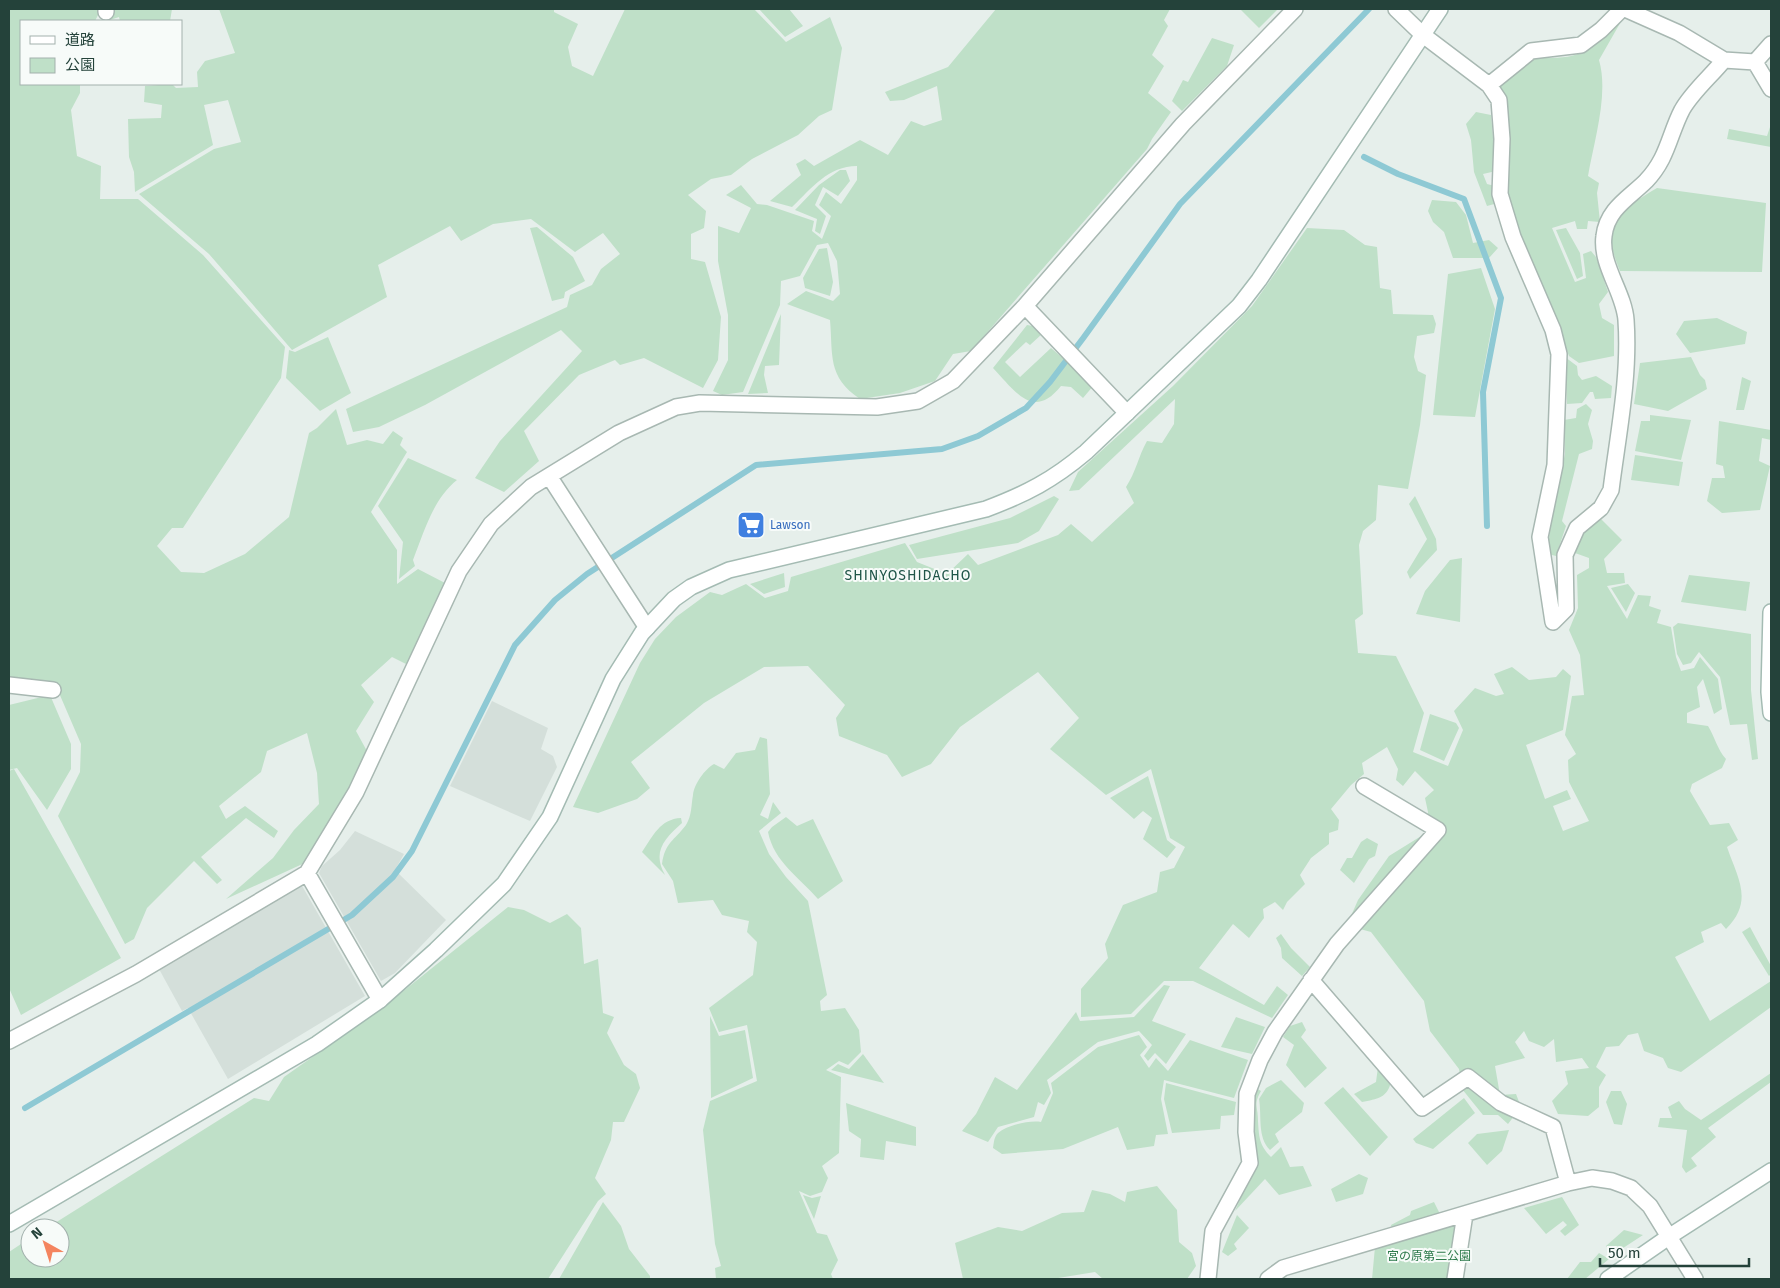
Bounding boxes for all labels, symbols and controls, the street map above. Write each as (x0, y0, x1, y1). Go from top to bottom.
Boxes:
legend (20, 20, 182, 85)
text: 道路 (65, 31, 95, 49)
text: 公園 (65, 56, 95, 74)
supermarket icon: Lawson (736, 510, 766, 540)
place label: Lawson (770, 518, 811, 532)
district label: SHINYOSHIDACHO (845, 567, 971, 584)
north arrow (20, 1218, 70, 1268)
text: N (28, 1224, 46, 1243)
scale bar (1600, 1236, 1749, 1268)
text: 50 m (1608, 1244, 1641, 1262)
park label: 宮の原第二公園 (1387, 1249, 1471, 1263)

